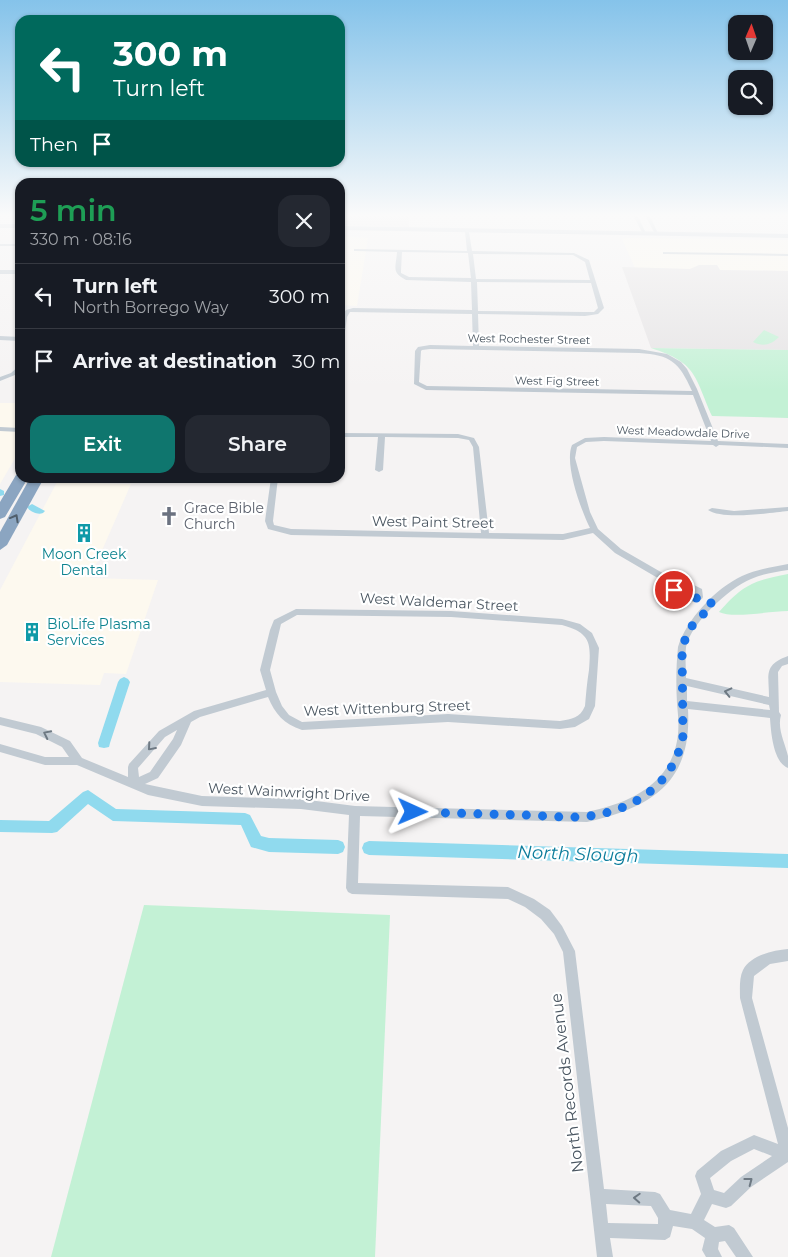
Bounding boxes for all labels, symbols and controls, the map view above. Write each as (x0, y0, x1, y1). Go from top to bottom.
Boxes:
north arrow (728, 15, 772, 60)
map controls (728, 15, 773, 115)
text: 300 m (113, 32, 228, 75)
icon: left (30, 35, 95, 100)
button: search (728, 70, 773, 115)
text: Turn left (113, 75, 205, 102)
icon: arrive (88, 130, 116, 158)
text: Then (30, 133, 78, 156)
text: 5 min (30, 192, 117, 229)
button: close (278, 195, 330, 247)
text: 330 m · 08:16 (30, 230, 132, 249)
text: Turn left (73, 275, 158, 298)
icon: left (30, 282, 58, 310)
text: 300 m (269, 285, 330, 308)
text: North Borrego Way (73, 298, 228, 317)
street label: West Rochester Street (467, 331, 591, 347)
icon: arrive (30, 347, 58, 375)
text: Arrive at destination (73, 350, 277, 373)
text: 30 m (292, 350, 340, 373)
street label: West Fig Street (515, 373, 600, 389)
button: Exit (30, 415, 175, 473)
button: Share (185, 415, 330, 473)
street label: West Meadowdale Drive (616, 423, 750, 441)
place label: Grace Bible Church (184, 499, 264, 533)
church icon: Grace Bible Church (158, 505, 180, 527)
street label: West Paint Street (372, 512, 495, 532)
one-way arrow (9, 514, 19, 523)
building icon: Moon Creek Dental (73, 522, 95, 544)
place label: Moon Creek Dental (42, 545, 127, 579)
pin (653, 569, 695, 611)
icon: arrive (660, 576, 688, 604)
street label: West Waldemar Street (359, 589, 519, 615)
place label: BioLife Plasma Services (47, 615, 151, 649)
building icon: BioLife Plasma Services (21, 621, 43, 643)
one-way arrow (724, 687, 733, 698)
street label: West Wittenburg Street (303, 696, 471, 720)
one-way arrow (43, 730, 52, 740)
one-way arrow (147, 741, 156, 750)
street label: West Wainwright Drive (208, 779, 370, 805)
position arrow (386, 785, 438, 837)
water label: North Slough (517, 841, 639, 867)
street label: North Records Avenue (547, 992, 587, 1174)
one-way arrow (743, 1178, 753, 1187)
one-way arrow (633, 1193, 641, 1204)

